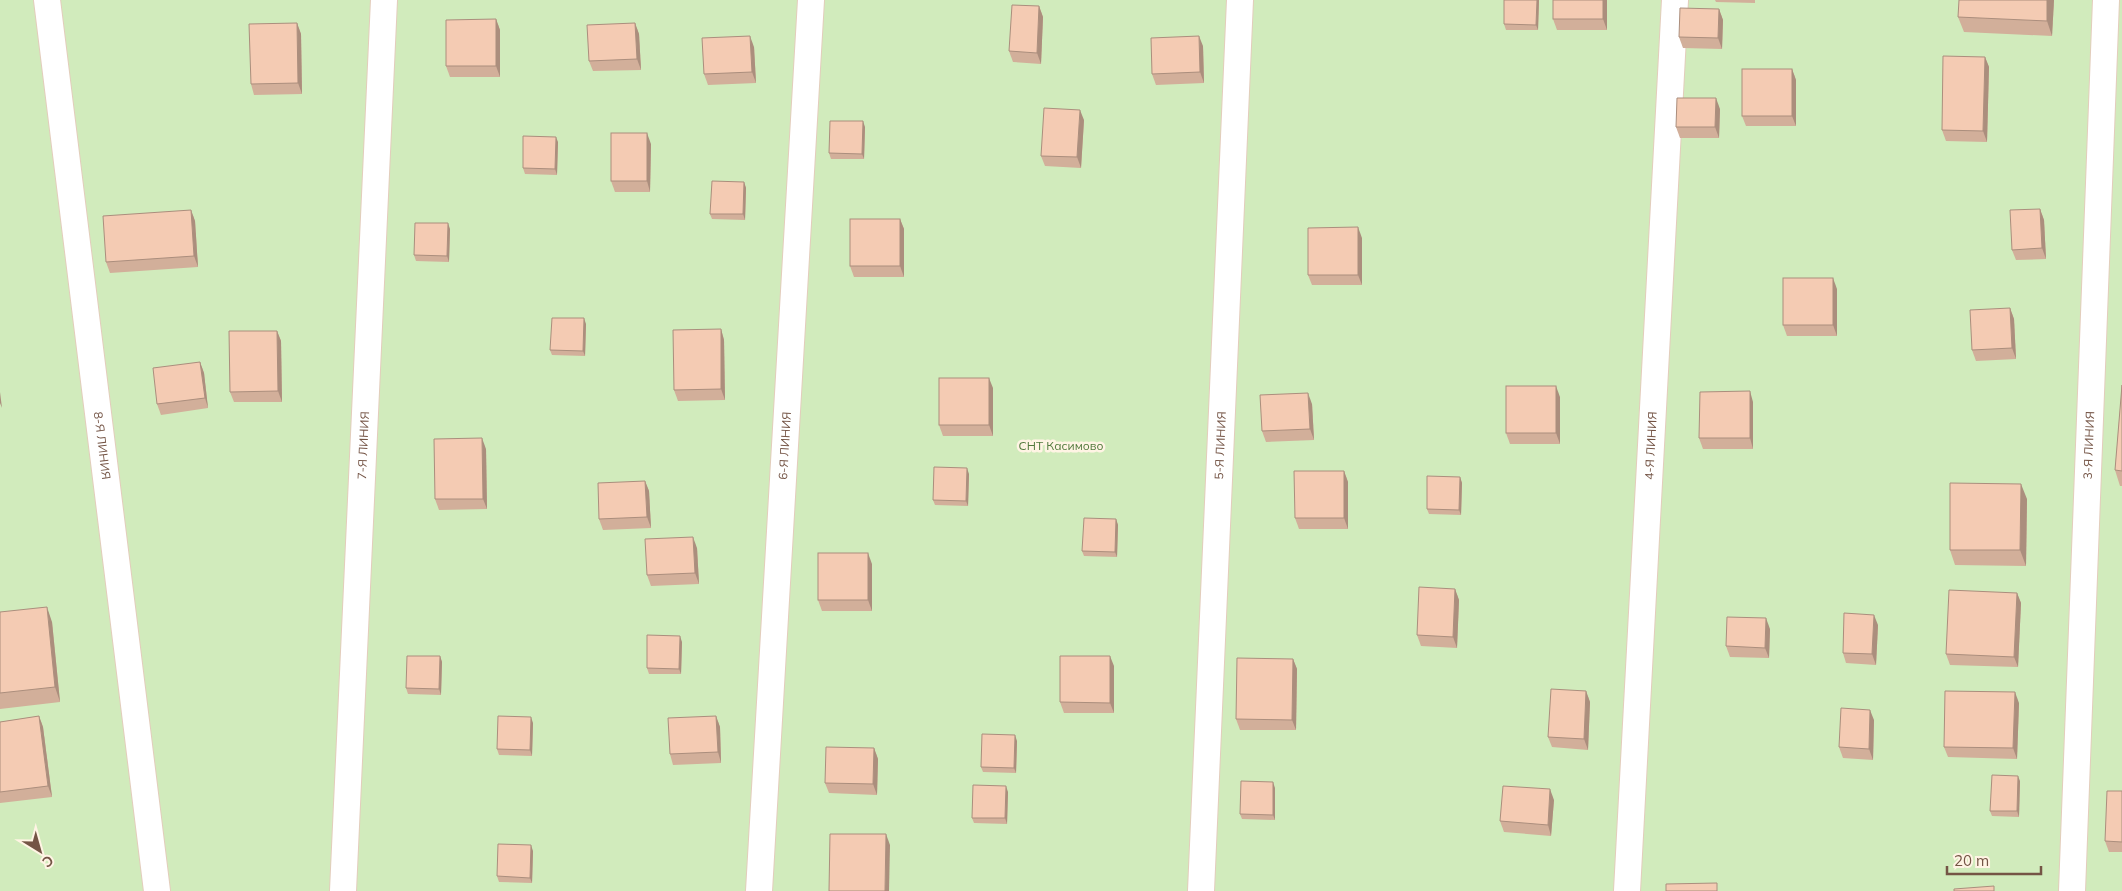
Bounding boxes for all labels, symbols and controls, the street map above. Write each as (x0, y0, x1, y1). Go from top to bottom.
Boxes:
street label: 8-Я ЛИНИЯ (91, 411, 114, 480)
street label: 7-Я ЛИНИЯ (354, 411, 372, 480)
street label: 6-Я ЛИНИЯ (775, 411, 794, 480)
street label: 5-Я ЛИНИЯ (1211, 411, 1229, 480)
street label: 4-Я ЛИНИЯ (1641, 411, 1660, 480)
street label: 3-Я ЛИНИЯ (2080, 411, 2097, 480)
park label: СНТ Касимово (1019, 438, 1103, 453)
north arrow (15, 826, 65, 876)
scale bar (1947, 844, 2041, 876)
text: С (39, 851, 57, 871)
text: 20 m (1954, 851, 1989, 870)

